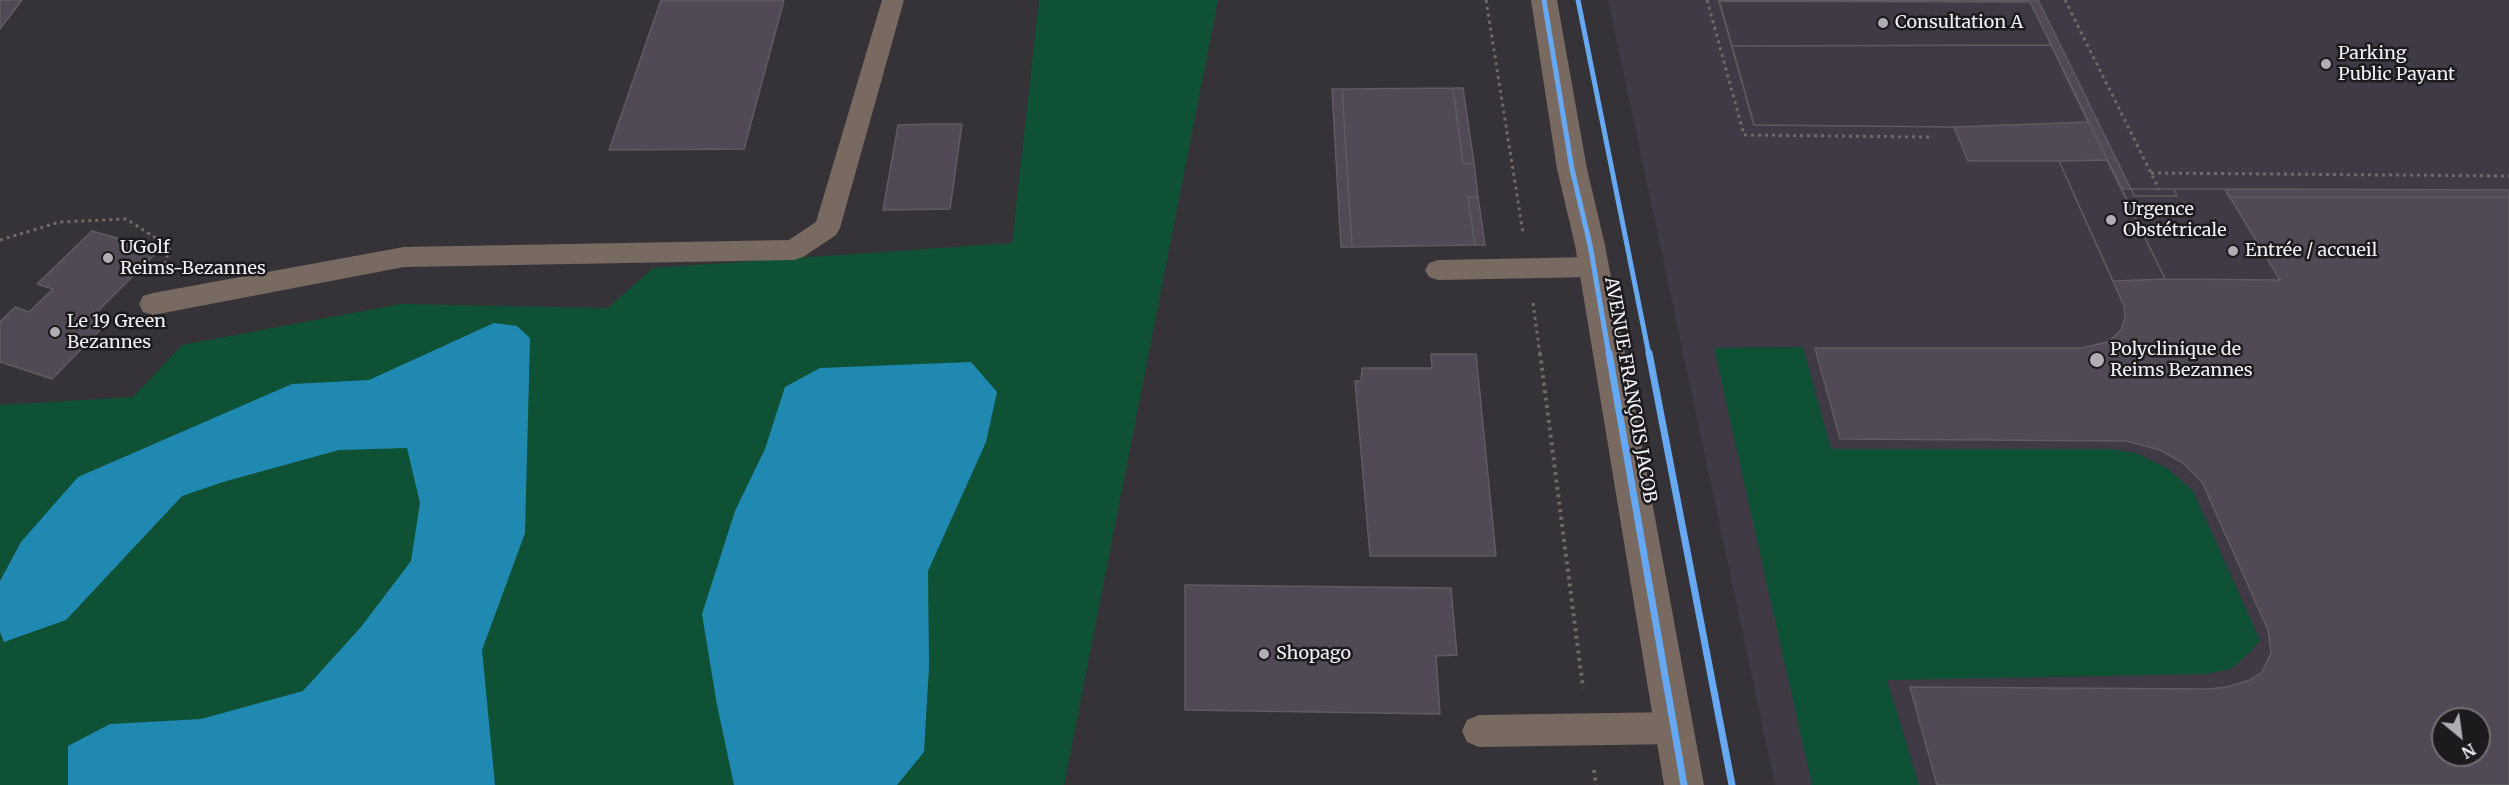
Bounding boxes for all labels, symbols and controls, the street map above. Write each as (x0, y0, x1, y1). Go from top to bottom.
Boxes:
place label: Consultation A (1895, 12, 2023, 34)
marker: Consultation A (1876, 16, 1890, 30)
place label: Parking Public Payant (2338, 43, 2455, 86)
marker: Parking Public Payant (2319, 57, 2333, 71)
place label: Urgence Obstétricale (2123, 199, 2227, 242)
marker: Urgence Obstétricale (2104, 213, 2118, 227)
place label: UGolf Reims-Bezannes (120, 237, 266, 280)
place label: Entrée / accueil (2245, 240, 2377, 262)
marker: Entrée / accueil (2226, 244, 2240, 258)
marker: UGolf Reims-Bezannes (101, 251, 115, 265)
street label: AVENUE FRANÇOIS JACOB (1599, 275, 1661, 505)
place label: Le 19 Green Bezannes (67, 311, 166, 354)
marker: Le 19 Green Bezannes (48, 325, 62, 339)
place label: Polyclinique de Reims Bezannes (2110, 339, 2253, 382)
marker: Polyclinique de Reims Bezannes (2088, 351, 2106, 369)
place label: Shopago (1276, 643, 1351, 665)
marker: Shopago (1257, 647, 1271, 661)
north arrow (2431, 707, 2491, 767)
text: N (2458, 739, 2479, 763)

